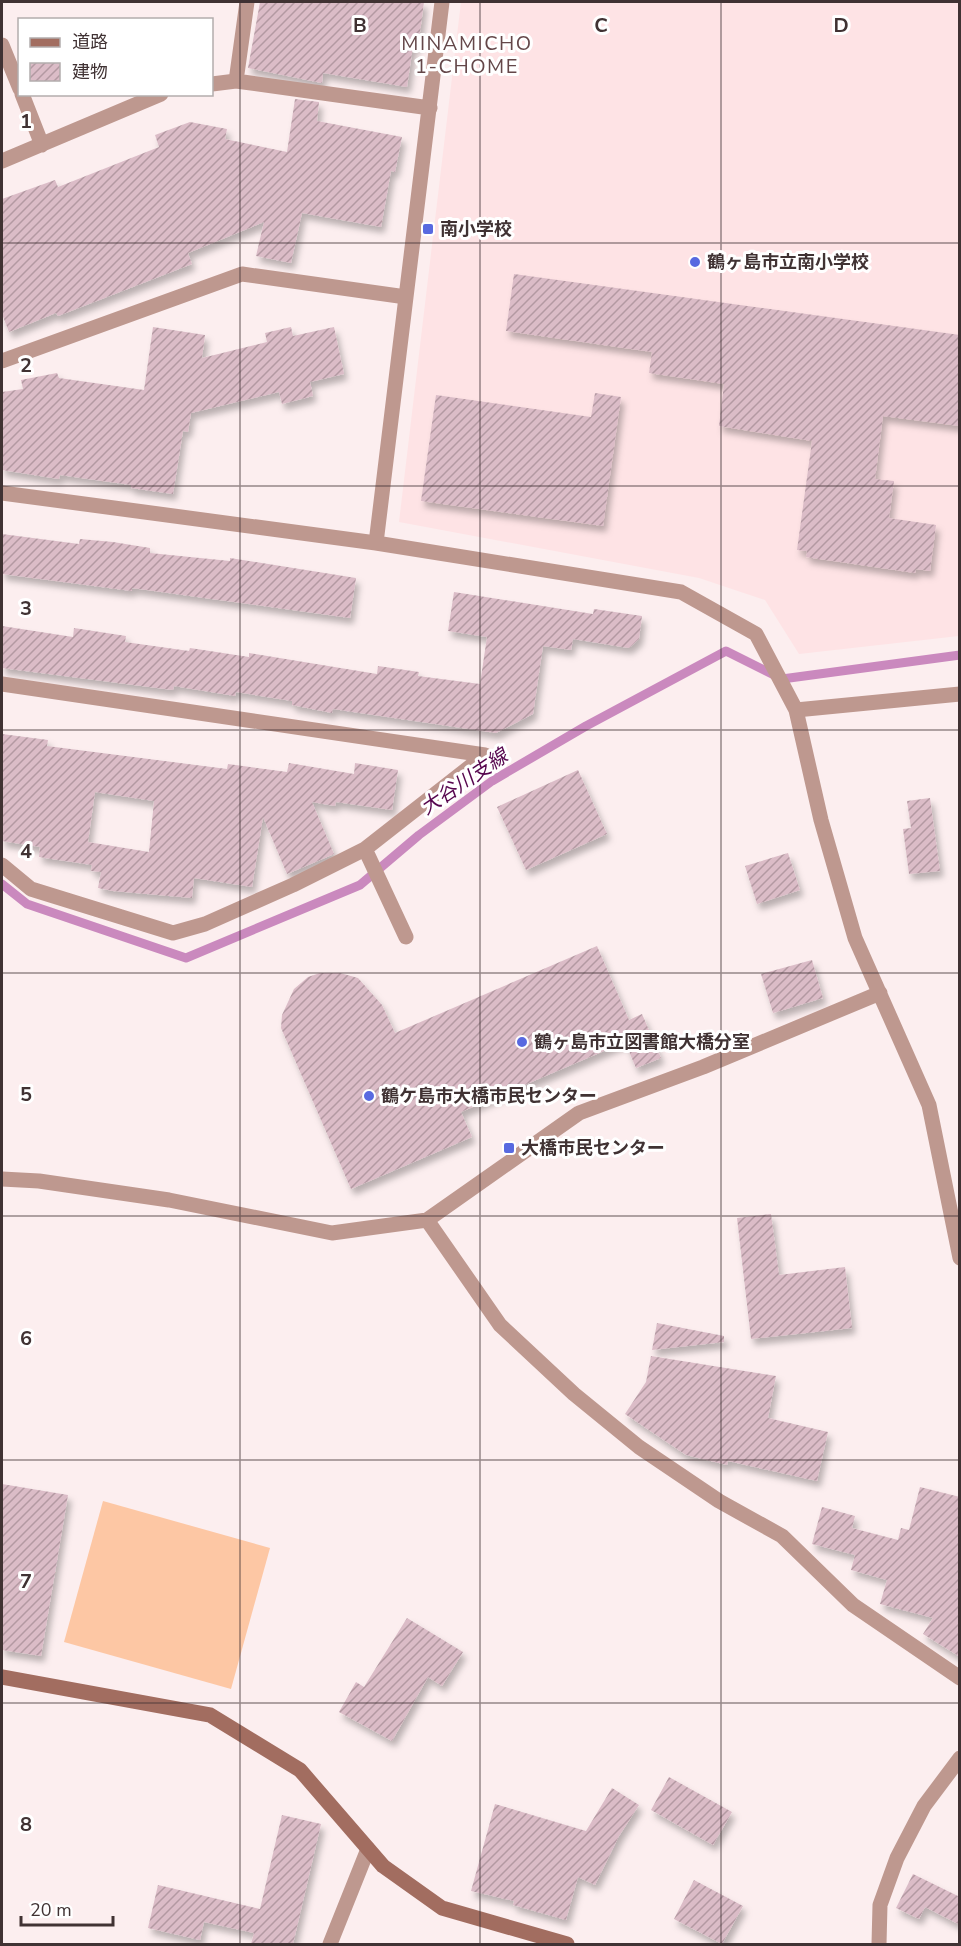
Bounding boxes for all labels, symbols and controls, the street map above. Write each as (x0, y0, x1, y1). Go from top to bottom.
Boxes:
text: B (353, 12, 367, 39)
text: C (594, 12, 608, 39)
text: D (833, 12, 849, 39)
legend (18, 18, 213, 96)
text: 道路 (72, 30, 108, 54)
district label: MINAMICHO 1-CHOME (401, 30, 533, 80)
text: 建物 (72, 60, 108, 84)
text: 1 (20, 108, 32, 135)
place label: 南小学校 (440, 217, 512, 241)
marker: 南小学校 (421, 222, 435, 236)
place label: 鶴ヶ島市立南小学校 (707, 250, 869, 274)
marker: 鶴ヶ島市立南小学校 (688, 255, 702, 269)
text: 2 (20, 352, 32, 379)
text: 3 (20, 595, 32, 622)
water label: 大谷川支線 (415, 741, 515, 821)
text: 4 (20, 838, 32, 865)
place label: 鶴ヶ島市立図書館大橋分室 (534, 1030, 750, 1054)
marker: 鶴ヶ島市立図書館大橋分室 (515, 1035, 529, 1049)
text: 5 (20, 1081, 32, 1108)
place label: 鶴ケ島市大橋市民センター (381, 1084, 597, 1108)
marker: 鶴ケ島市大橋市民センター (362, 1089, 376, 1103)
place label: 大橋市民センター (521, 1136, 665, 1160)
marker: 大橋市民センター (502, 1141, 516, 1155)
text: 6 (20, 1325, 32, 1352)
text: 7 (20, 1568, 32, 1595)
text: 8 (20, 1811, 32, 1838)
scale bar (21, 1889, 112, 1927)
text: 20 m (30, 1898, 72, 1922)

